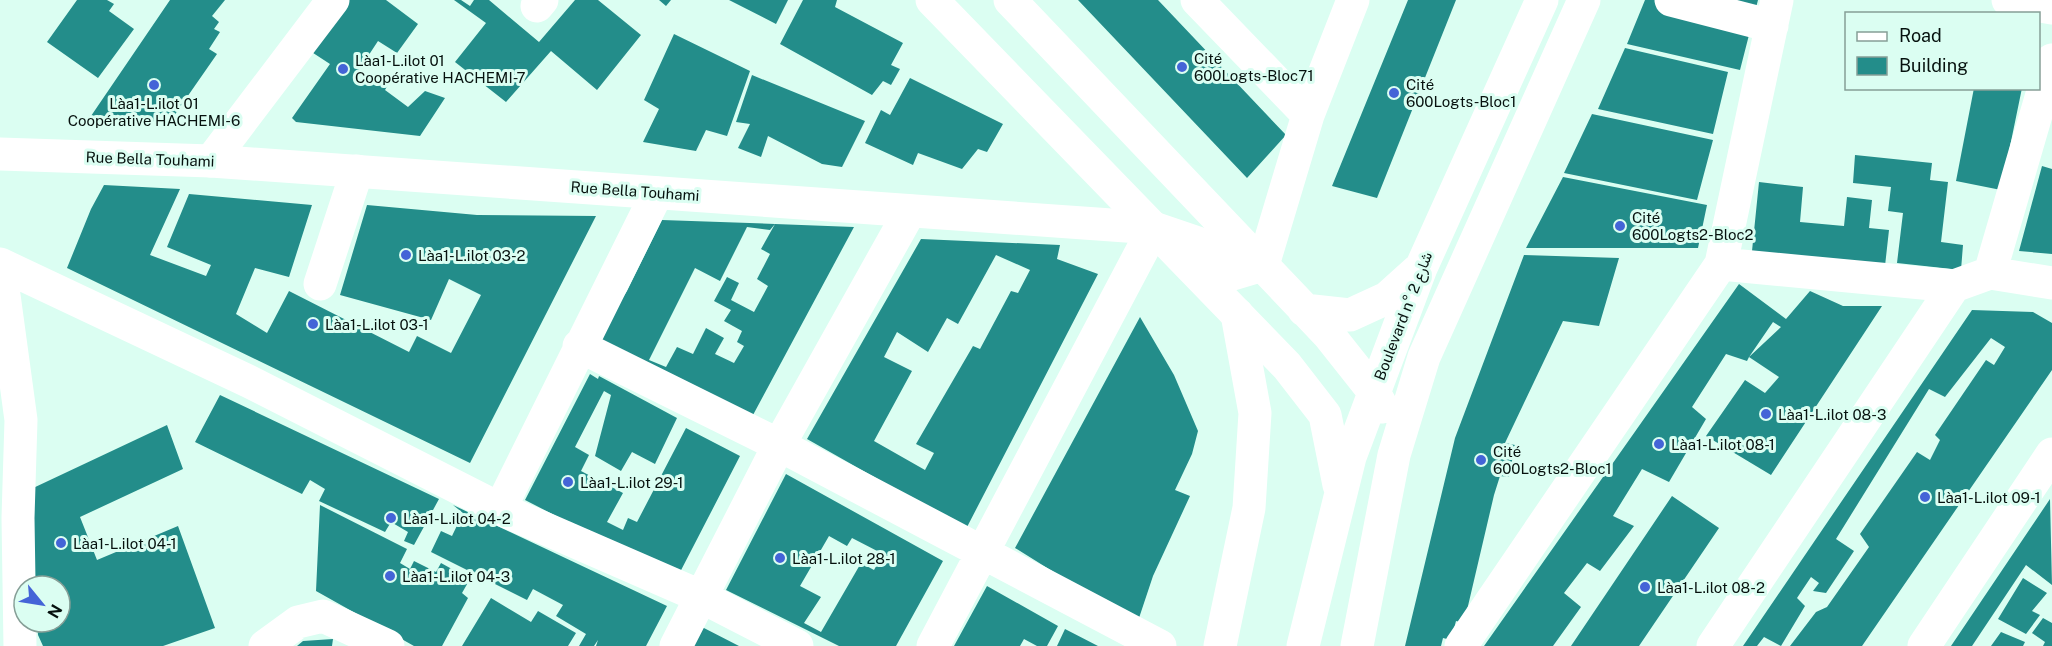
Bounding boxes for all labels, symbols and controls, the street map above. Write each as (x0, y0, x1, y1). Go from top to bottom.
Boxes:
legend (1845, 12, 2040, 90)
text: Road (1899, 25, 1942, 46)
place label: Cité 600Logts-Bloc71 (1194, 50, 1314, 84)
place label: Làa1-L.ilot 01 Coopérative HACHEMI-7 (355, 52, 526, 86)
text: Building (1899, 55, 1968, 76)
marker: Cité 600Logts-Bloc71 (1175, 60, 1189, 74)
marker: Làa1-L.ilot 01 Coopérative HACHEMI-7 (336, 62, 350, 76)
place label: Cité 600Logts-Bloc1 (1406, 76, 1516, 110)
marker: Làa1-L.ilot 01 Coopérative HACHEMI-6 (147, 78, 161, 92)
marker: Cité 600Logts-Bloc1 (1387, 86, 1401, 100)
place label: Làa1-L.ilot 01 Coopérative HACHEMI-6 (68, 95, 240, 129)
street label: Rue Bella Touhami (85, 148, 215, 170)
street label: Rue Bella Touhami (570, 178, 700, 204)
place label: Cité 600Logts2-Bloc2 (1632, 209, 1754, 243)
marker: Cité 600Logts2-Bloc2 (1613, 219, 1627, 233)
place label: Làa1-L.ilot 03-2 (418, 247, 526, 264)
marker: Làa1-L.ilot 03-2 (399, 248, 413, 262)
street label: Boulevard n° شارع 2 (1371, 249, 1438, 384)
place label: Làa1-L.ilot 03-1 (325, 316, 429, 333)
marker: Làa1-L.ilot 03-1 (306, 317, 320, 331)
place label: Làa1-L.ilot 08-3 (1778, 406, 1886, 423)
marker: Làa1-L.ilot 08-3 (1759, 407, 1773, 421)
place label: Làa1-L.ilot 08-1 (1671, 436, 1775, 453)
marker: Làa1-L.ilot 08-1 (1652, 437, 1666, 451)
place label: Cité 600Logts2-Bloc1 (1493, 443, 1612, 477)
marker: Cité 600Logts2-Bloc1 (1474, 453, 1488, 467)
place label: Làa1-L.ilot 29-1 (580, 474, 683, 491)
marker: Làa1-L.ilot 29-1 (561, 475, 575, 489)
place label: Làa1-L.ilot 09-1 (1937, 489, 2041, 506)
marker: Làa1-L.ilot 09-1 (1918, 490, 1932, 504)
place label: Làa1-L.ilot 04-2 (403, 510, 511, 527)
marker: Làa1-L.ilot 04-2 (384, 511, 398, 525)
place label: Làa1-L.ilot 04-1 (73, 535, 177, 552)
marker: Làa1-L.ilot 04-1 (54, 536, 68, 550)
place label: Làa1-L.ilot 28-1 (792, 550, 896, 567)
marker: Làa1-L.ilot 28-1 (773, 551, 787, 565)
place label: Làa1-L.ilot 04-3 (402, 568, 510, 585)
marker: Làa1-L.ilot 04-3 (383, 569, 397, 583)
north arrow (12, 574, 72, 634)
place label: Làa1-L.ilot 08-2 (1657, 579, 1765, 596)
marker: Làa1-L.ilot 08-2 (1638, 580, 1652, 594)
text: N (43, 601, 66, 621)

